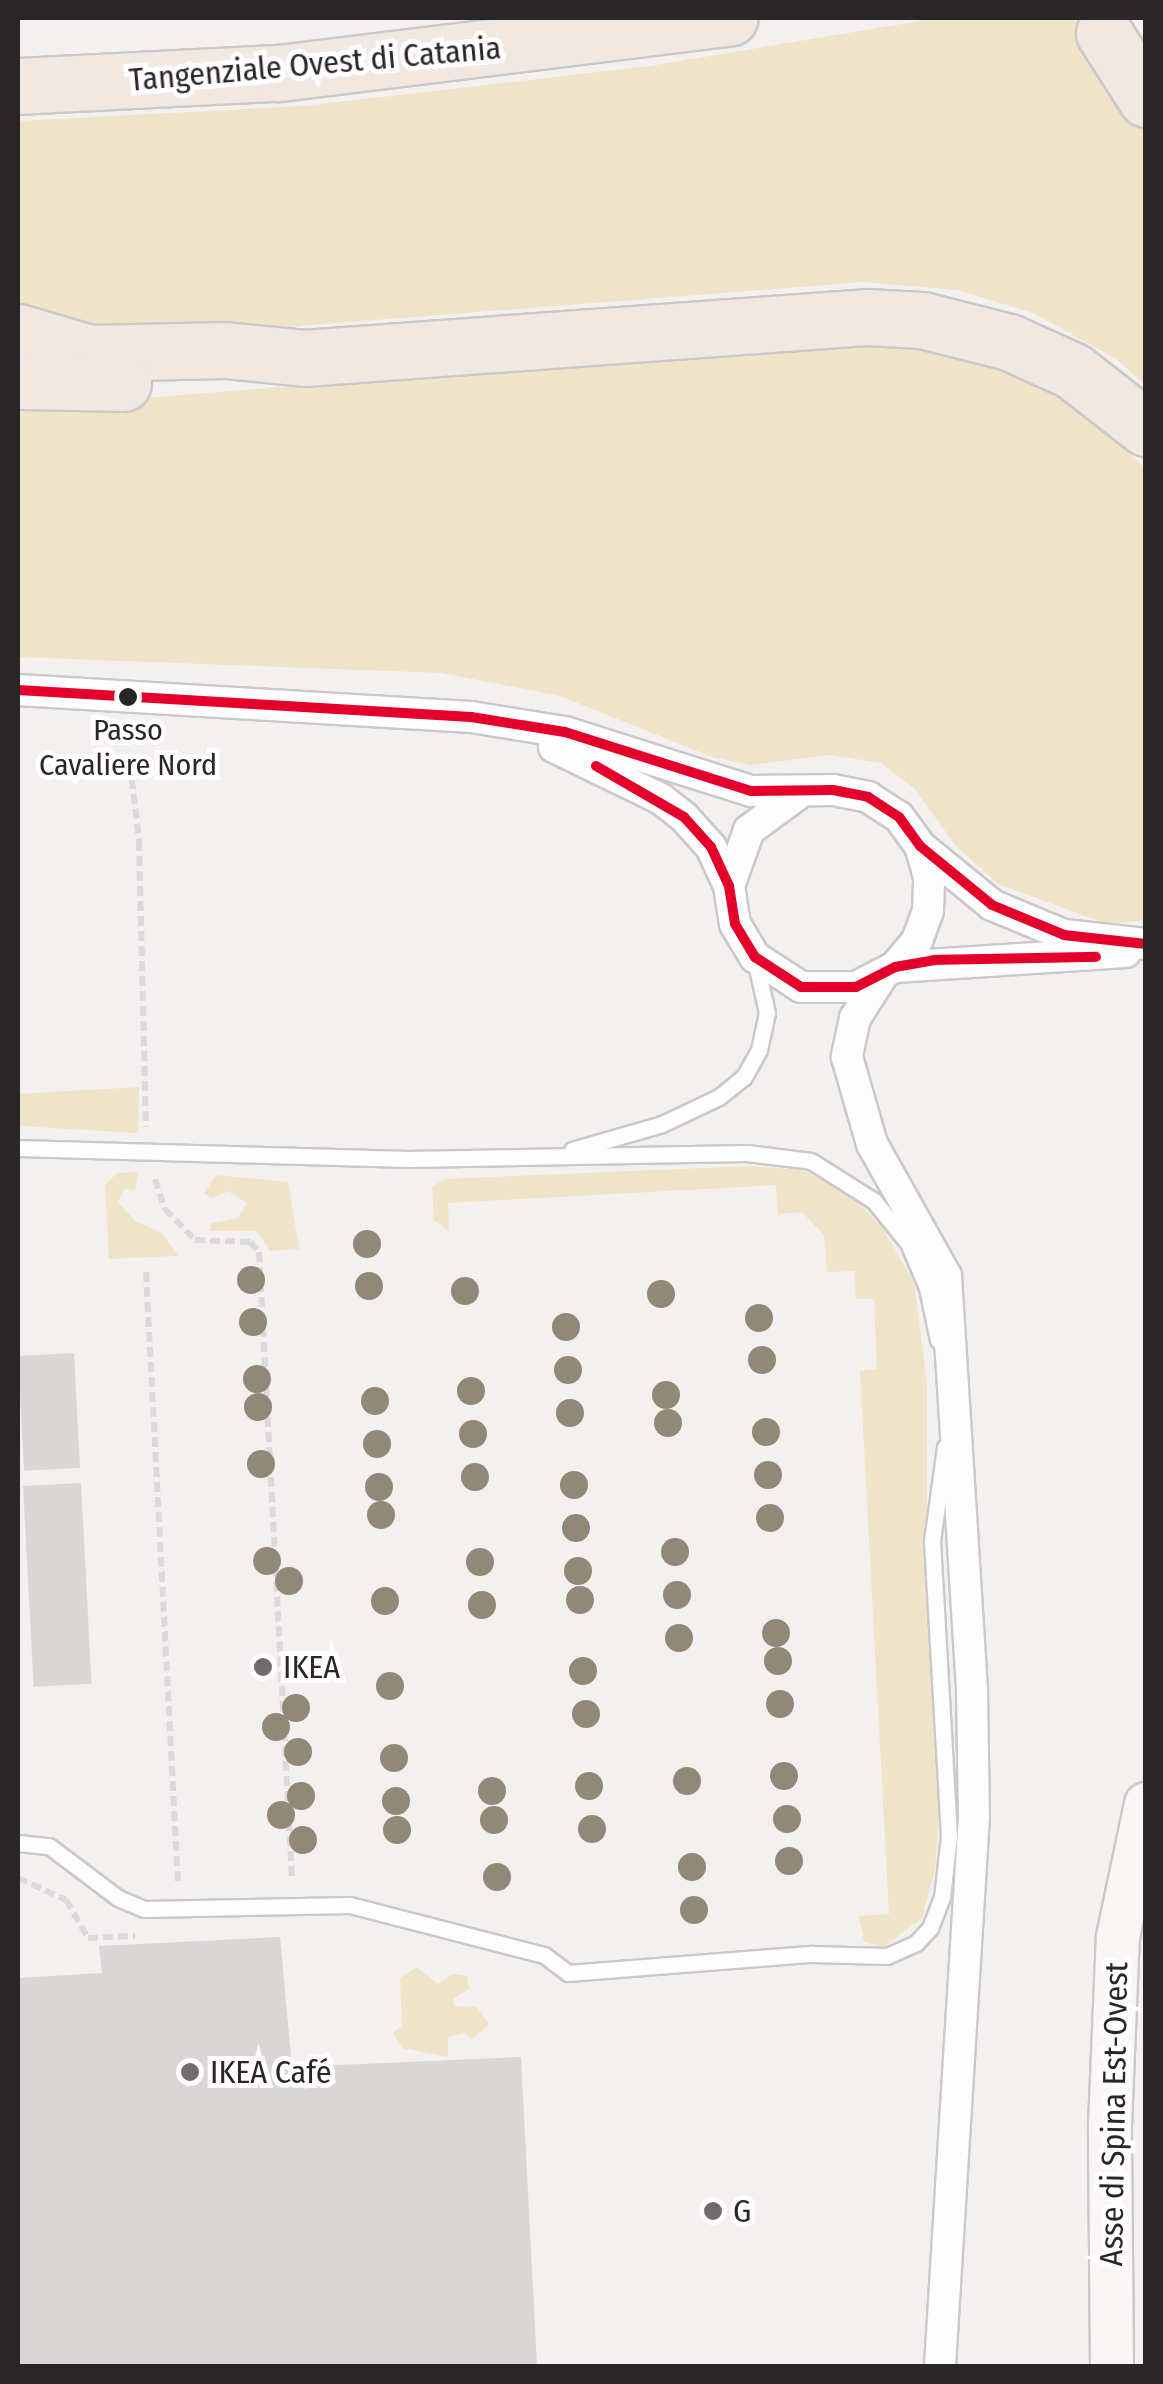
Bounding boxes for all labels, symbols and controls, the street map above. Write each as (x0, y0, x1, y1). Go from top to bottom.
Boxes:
street label: Tangenziale Ovest di Catania (127, 29, 503, 99)
marker: Passo Cavaliere Nord (118, 687, 138, 707)
place label: Passo Cavaliere Nord (39, 712, 217, 782)
place label: IKEA (283, 1648, 340, 1686)
marker: IKEA (252, 1656, 274, 1678)
street label: Asse di Spina Est-Ovest (1092, 1961, 1136, 2267)
place label: IKEA Café (210, 2053, 332, 2091)
marker: IKEA Café (179, 2061, 201, 2083)
place label: G (733, 2192, 751, 2230)
marker: G (702, 2200, 724, 2222)

